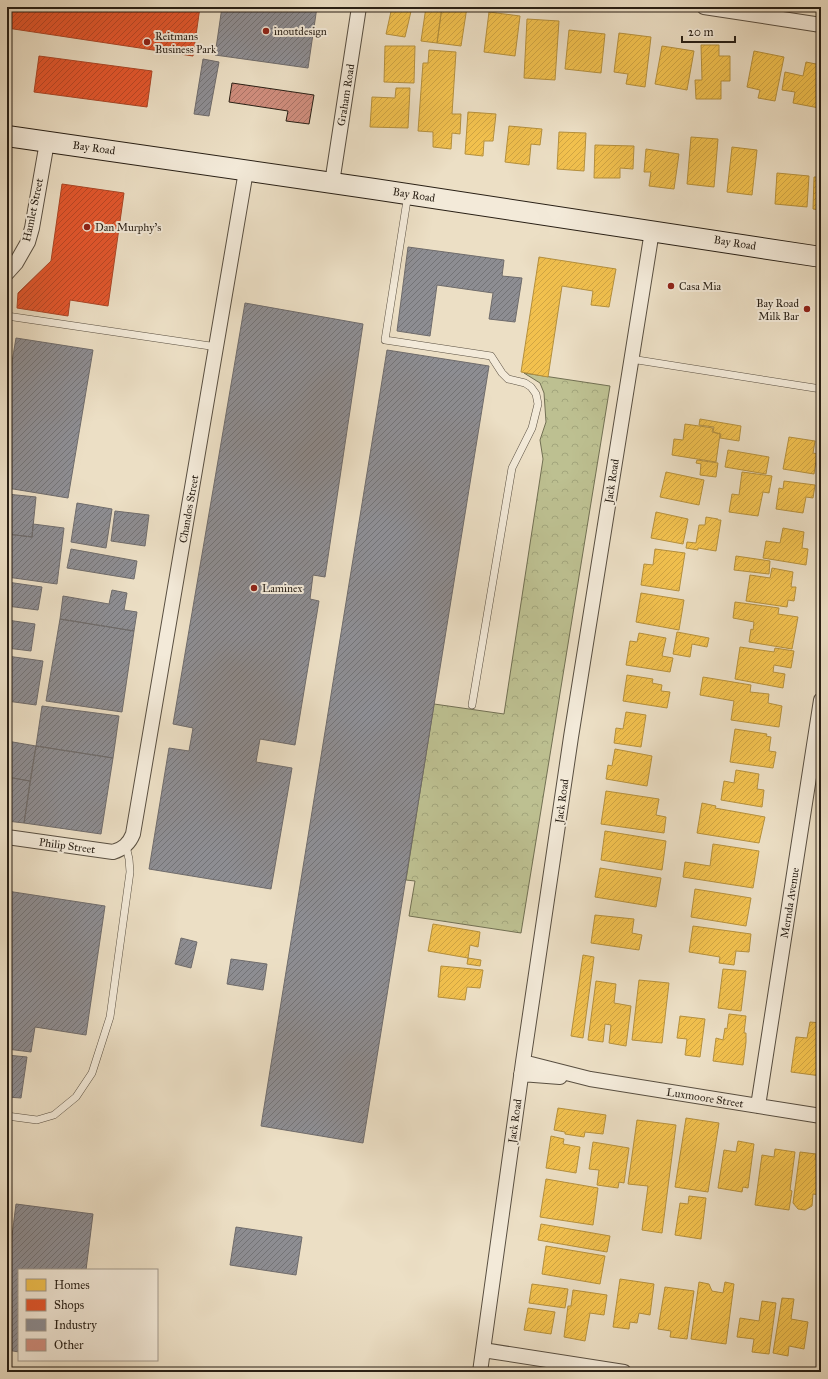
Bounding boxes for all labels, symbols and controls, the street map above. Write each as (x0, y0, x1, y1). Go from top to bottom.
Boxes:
scale bar (682, 18, 735, 44)
place label: inoutdesign (274, 25, 327, 38)
text: 20 m (688, 25, 714, 39)
marker: inoutdesign (261, 26, 271, 36)
place label: Reitmans Business Park (155, 30, 217, 56)
marker: Reitmans Business Park (142, 37, 152, 47)
street label: Graham Road (335, 63, 357, 127)
street label: Bay Road (72, 139, 117, 157)
street label: Hamlet Street (20, 177, 46, 243)
street label: Bay Road (392, 185, 437, 205)
place label: Dan Murphy's (95, 221, 161, 234)
marker: Dan Murphy's (82, 222, 92, 232)
street label: Bay Road (713, 233, 758, 253)
place label: Casa Mia (679, 280, 722, 293)
marker: Casa Mia (666, 281, 676, 291)
place label: Bay Road Milk Bar (756, 297, 800, 323)
marker: Bay Road Milk Bar (802, 304, 812, 314)
street label: Jack Road (602, 458, 623, 505)
street label: Chandos Street (177, 474, 201, 544)
place label: Laminex (262, 582, 303, 595)
marker: Laminex (249, 583, 259, 593)
street label: Jack Road (552, 778, 573, 825)
street label: Philip Street (38, 836, 96, 856)
street label: Mernda Avenue (778, 866, 802, 939)
street label: Luxmoore Street (666, 1086, 744, 1111)
street label: Jack Road (505, 1098, 526, 1145)
legend (18, 1269, 158, 1361)
text: Homes (54, 1278, 90, 1292)
text: Shops (54, 1298, 84, 1312)
text: Industry (54, 1318, 97, 1332)
text: Other (54, 1338, 84, 1352)

